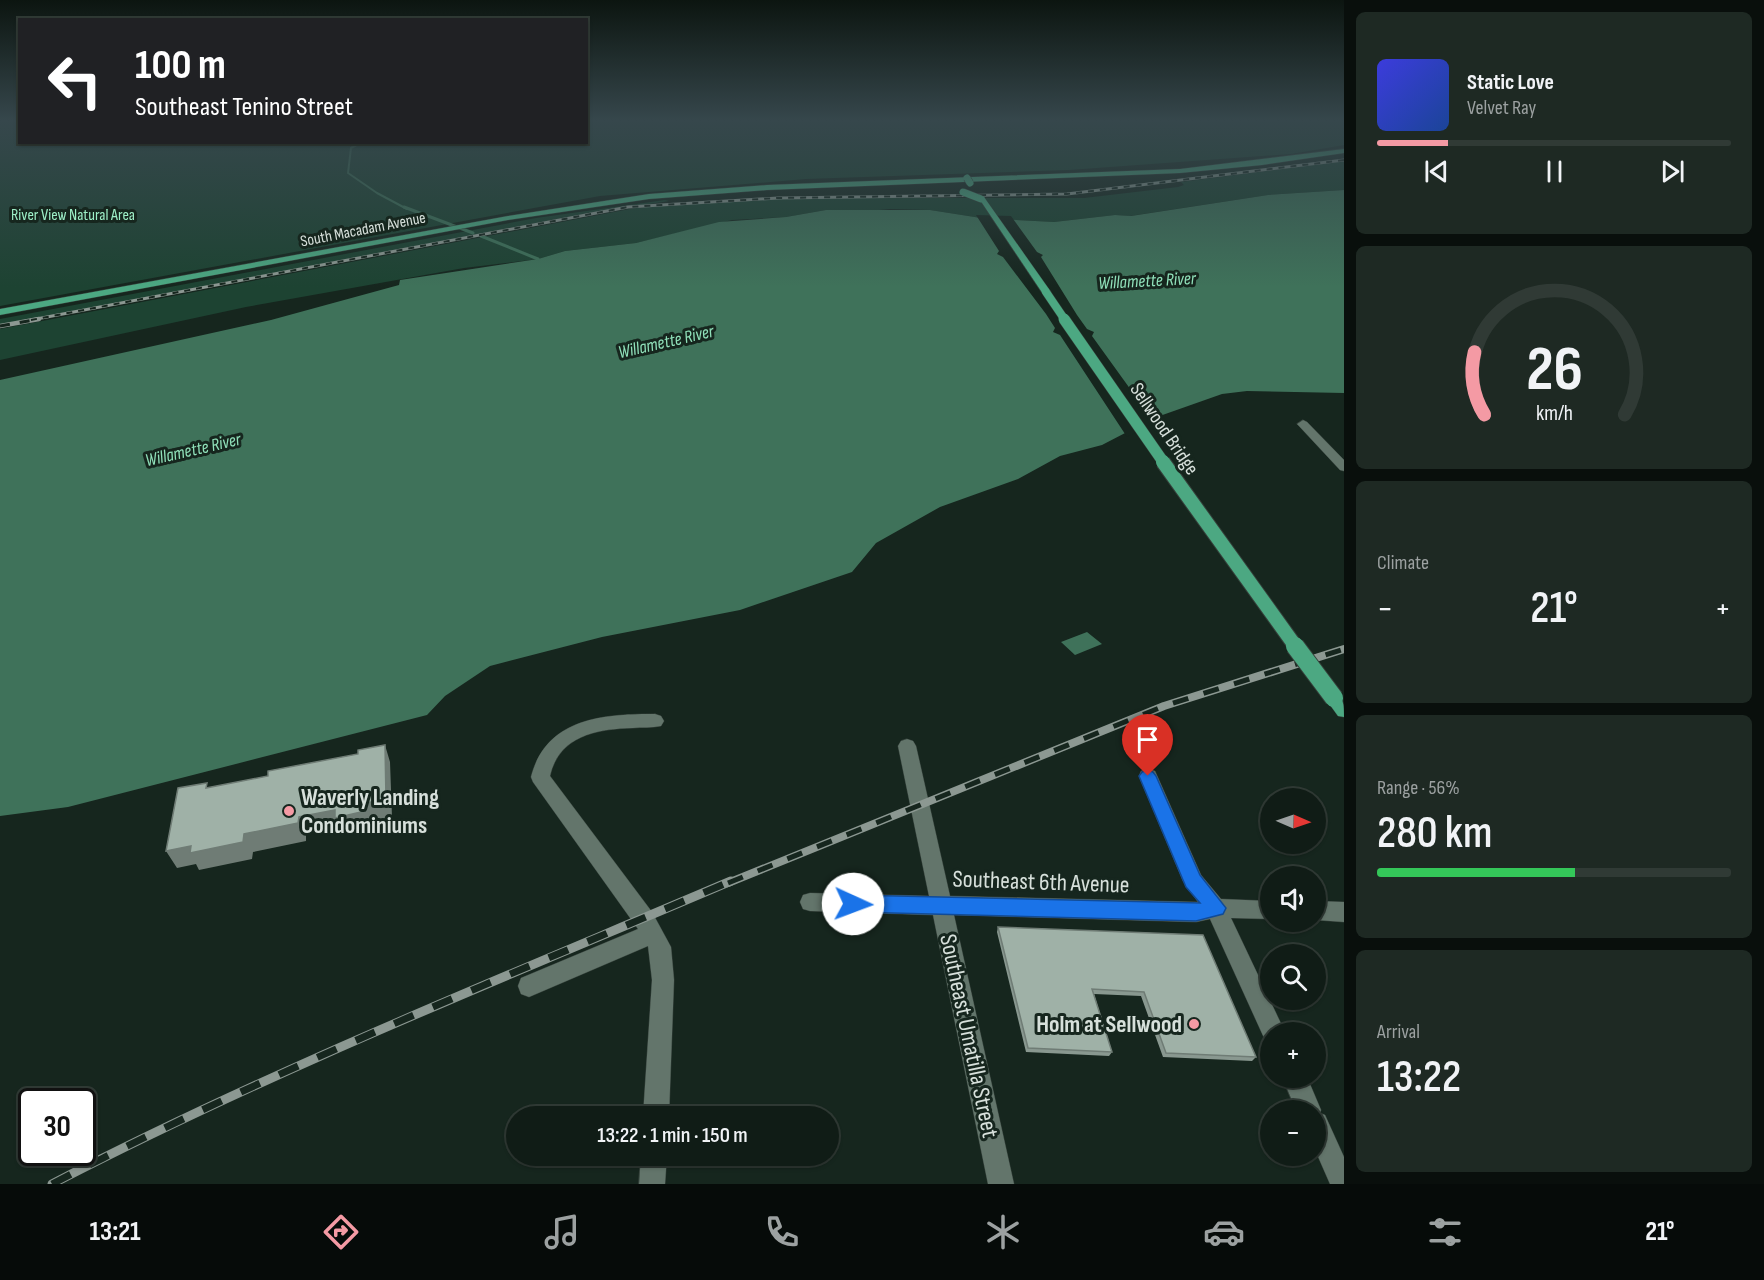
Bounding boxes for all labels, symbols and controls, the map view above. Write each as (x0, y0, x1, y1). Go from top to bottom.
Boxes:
text: 100 m (135, 40, 226, 91)
icon: left (36, 42, 114, 120)
text: Static Love (1467, 69, 1554, 96)
text: Southeast Tenino Street (135, 91, 353, 123)
text: Velvet Ray (1467, 96, 1536, 120)
icon: previous (1420, 155, 1453, 188)
icon: pause (1538, 155, 1571, 188)
icon: next (1656, 155, 1689, 188)
park label: River View Natural Area (11, 206, 135, 225)
street label: South Macadam Avenue (299, 209, 427, 251)
water label: Willamette River (1098, 268, 1197, 294)
water label: Willamette River (616, 321, 717, 363)
text: 26 (1526, 333, 1582, 408)
street label: Sellwood Bridge (1124, 378, 1204, 480)
text: km/h (1535, 401, 1573, 426)
water label: Willamette River (143, 429, 244, 471)
text: Climate (1377, 551, 1429, 575)
text: 21° (1530, 581, 1578, 636)
text: − (1377, 589, 1393, 629)
text: + (1715, 589, 1731, 629)
pin (1122, 714, 1173, 776)
icon: arrive (1131, 723, 1164, 756)
text: Range · 56% (1377, 776, 1460, 800)
place label: Waverly Landing Condominiums (301, 783, 439, 840)
north arrow (1260, 788, 1326, 854)
map controls (1260, 788, 1326, 1166)
marker: Waverly Landing Condominiums (282, 804, 296, 818)
text: 280 km (1377, 806, 1492, 861)
street label: Southeast 6th Avenue (952, 864, 1130, 900)
button: sound (1260, 866, 1326, 932)
position arrow (821, 872, 885, 936)
street label: Southeast Umatilla Street (933, 932, 1005, 1140)
button: search (1260, 944, 1326, 1010)
place label: Holm at Sellwood (1036, 1010, 1182, 1039)
marker: Holm at Sellwood (1187, 1017, 1201, 1031)
text: Arrival (1377, 1020, 1420, 1044)
button: + (1260, 1022, 1326, 1088)
text: 13:22 (1377, 1050, 1461, 1105)
speed limit sign: 30 (18, 1088, 96, 1166)
button: − (1260, 1100, 1326, 1166)
text: 13:22 · 1 min · 150 m (597, 1122, 748, 1149)
icon: directions (320, 1211, 362, 1253)
icon: music (541, 1211, 583, 1253)
icon: phone (761, 1211, 803, 1253)
icon: climate (982, 1211, 1024, 1253)
icon: car (1203, 1211, 1245, 1253)
icon: filters (1424, 1211, 1466, 1253)
text: 13:21 (89, 1216, 141, 1248)
text: 21° (1645, 1216, 1675, 1248)

